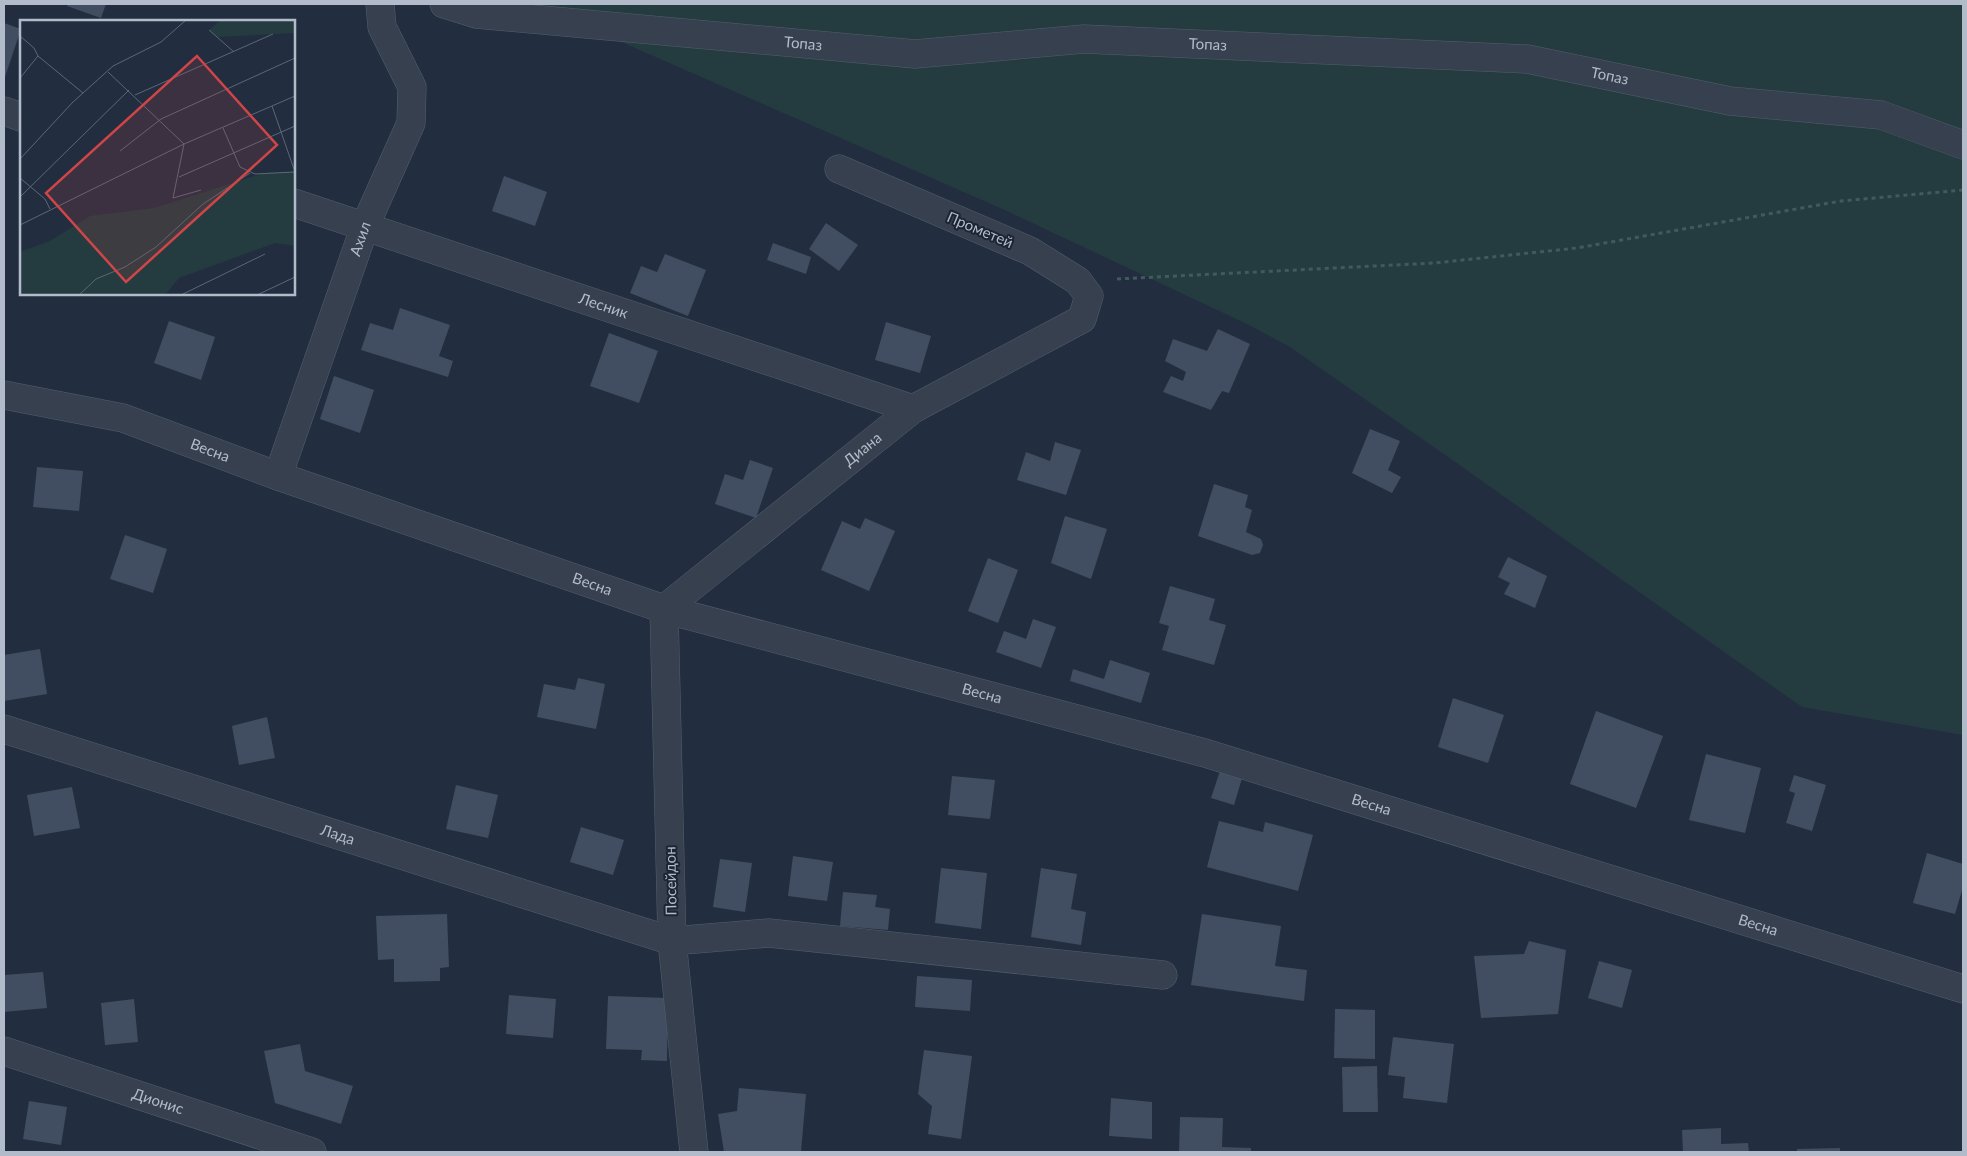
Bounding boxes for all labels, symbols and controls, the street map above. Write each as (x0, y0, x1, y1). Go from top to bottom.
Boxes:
inset map (20, 20, 295, 295)
street label: Топаз (783, 32, 823, 54)
street label: Топаз (1188, 34, 1228, 53)
street label: Топаз (1589, 62, 1631, 88)
street label: Прометей (945, 207, 1016, 251)
street label: Ахил (345, 219, 374, 258)
street label: Лесник (576, 288, 631, 322)
street label: Диана (839, 428, 885, 469)
street label: Весна (188, 434, 232, 465)
street label: Весна (570, 568, 615, 598)
street label: Весна (960, 679, 1004, 707)
street label: Весна (1350, 789, 1394, 818)
street label: Лада (318, 820, 357, 848)
street label: Посейдон (660, 846, 680, 916)
street label: Весна (1736, 910, 1780, 939)
street label: Дионис (130, 1084, 186, 1117)

